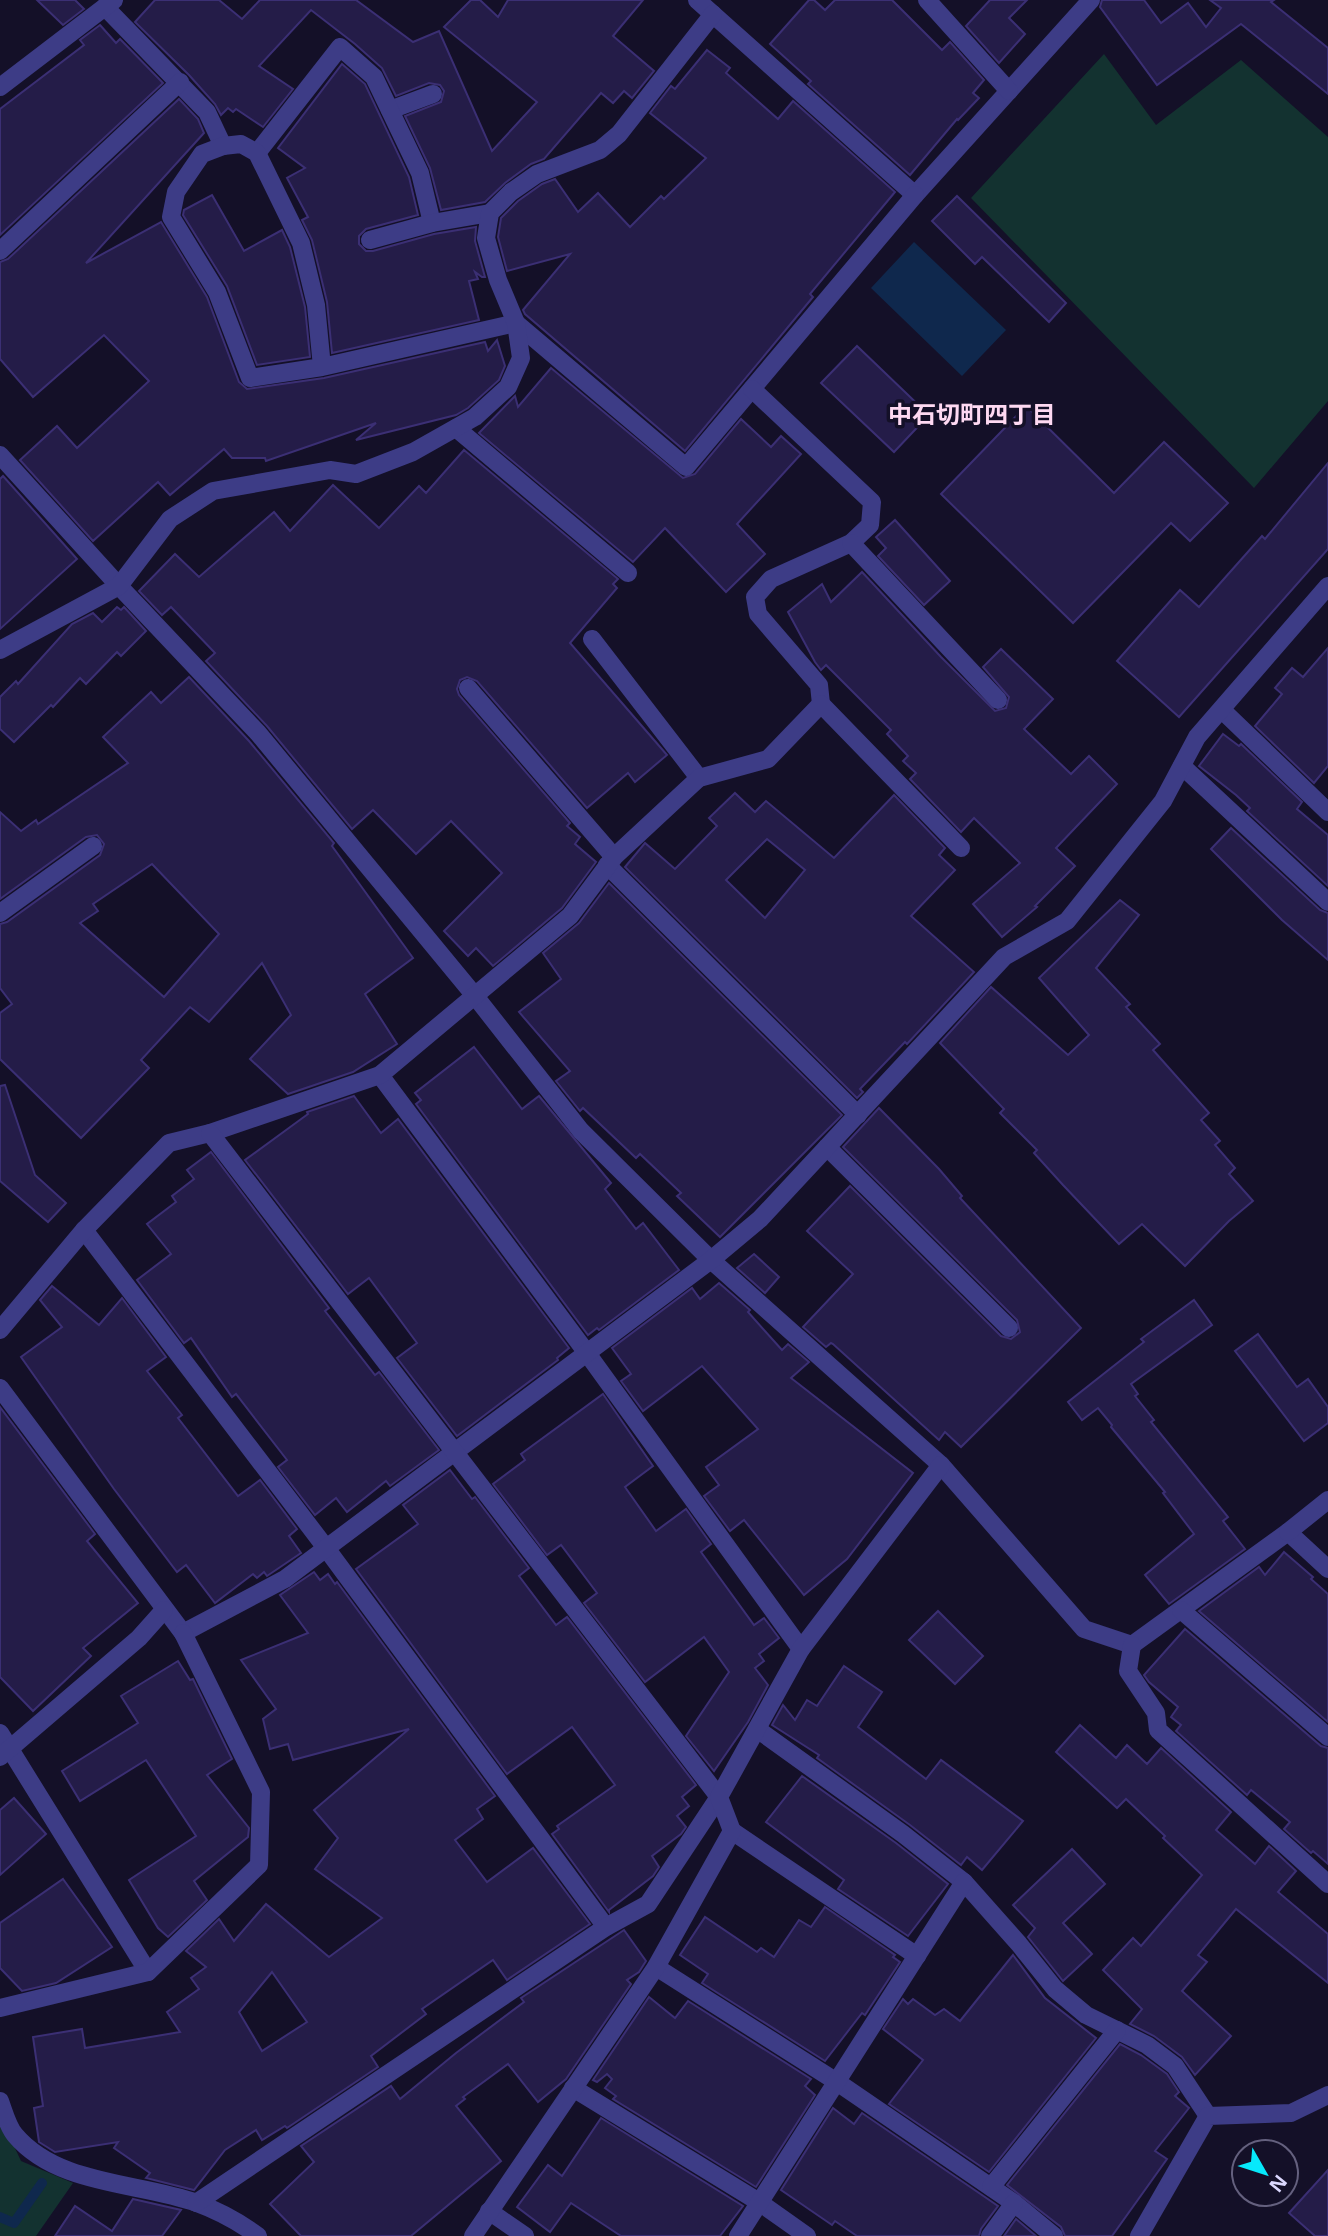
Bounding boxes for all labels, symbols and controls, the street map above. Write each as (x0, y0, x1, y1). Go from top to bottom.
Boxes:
district label: 中石切町四丁目 (888, 397, 1056, 430)
north arrow (1230, 2138, 1300, 2208)
text: N (1263, 2170, 1293, 2198)

